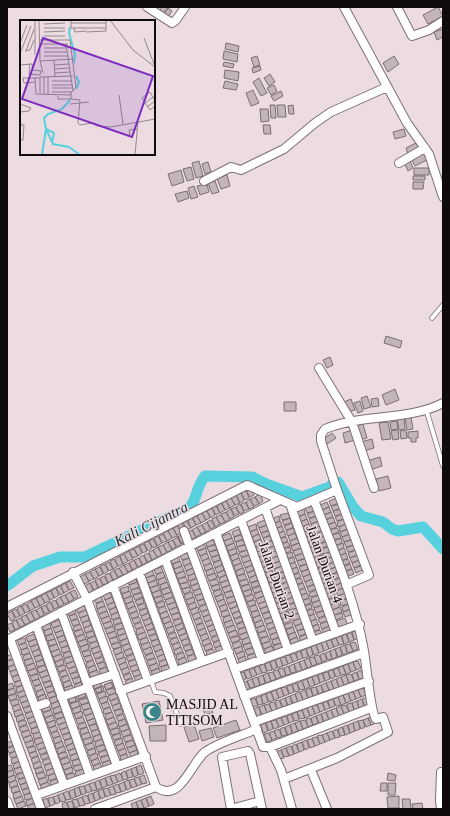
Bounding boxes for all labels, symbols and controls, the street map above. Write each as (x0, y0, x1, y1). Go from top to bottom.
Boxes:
inset map (20, 20, 155, 155)
water label: Kali Cijantra (111, 499, 190, 550)
street label: Jalan Durian 4 (304, 523, 346, 605)
street label: Jalan Durian 2 (256, 539, 298, 621)
place label: MASJID AL TITISOM (166, 697, 238, 728)
mosque icon: MASJID AL TITISOM (141, 701, 163, 723)

